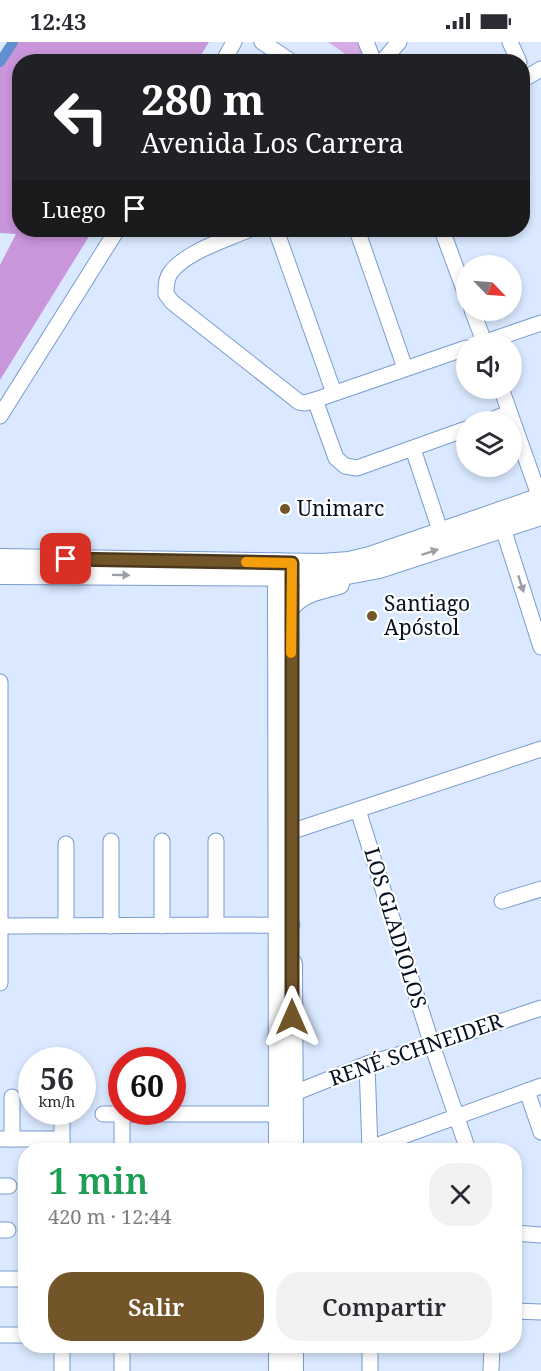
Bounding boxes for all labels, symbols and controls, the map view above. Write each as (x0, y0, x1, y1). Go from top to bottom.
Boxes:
text: 12:43 (30, 6, 86, 36)
text: 280 m (141, 70, 265, 127)
icon: left (42, 78, 120, 156)
text: Avenida Los Carrera (141, 124, 404, 161)
icon: arrive (118, 192, 151, 225)
text: Luego (42, 194, 106, 224)
north arrow (456, 255, 522, 321)
map controls (456, 255, 522, 477)
button: sound (456, 333, 522, 399)
button: layers (456, 411, 522, 477)
place label: Unimarc (297, 494, 384, 522)
marker: Unimarc (278, 502, 292, 516)
pin (40, 533, 91, 584)
icon: arrive (49, 542, 82, 575)
one-way arrow (421, 547, 439, 556)
one-way arrow (112, 570, 131, 580)
one-way arrow (516, 575, 526, 593)
place label: Santiago Apóstol (384, 589, 470, 641)
marker: Santiago Apóstol (365, 609, 379, 623)
street label: LOS GLADIOLOS (358, 844, 434, 1012)
position arrow (260, 985, 324, 1049)
street label: RENÉ SCHNEIDER (325, 1006, 506, 1092)
speed limit sign: 60 (108, 1047, 186, 1125)
text: 56 (40, 1058, 74, 1099)
text: km/h (39, 1091, 75, 1111)
text: 1 min (48, 1156, 149, 1205)
button: close (429, 1163, 492, 1226)
text: 420 m · 12:44 (48, 1203, 171, 1230)
button: Salir (48, 1272, 264, 1341)
button: Compartir (276, 1272, 492, 1341)

